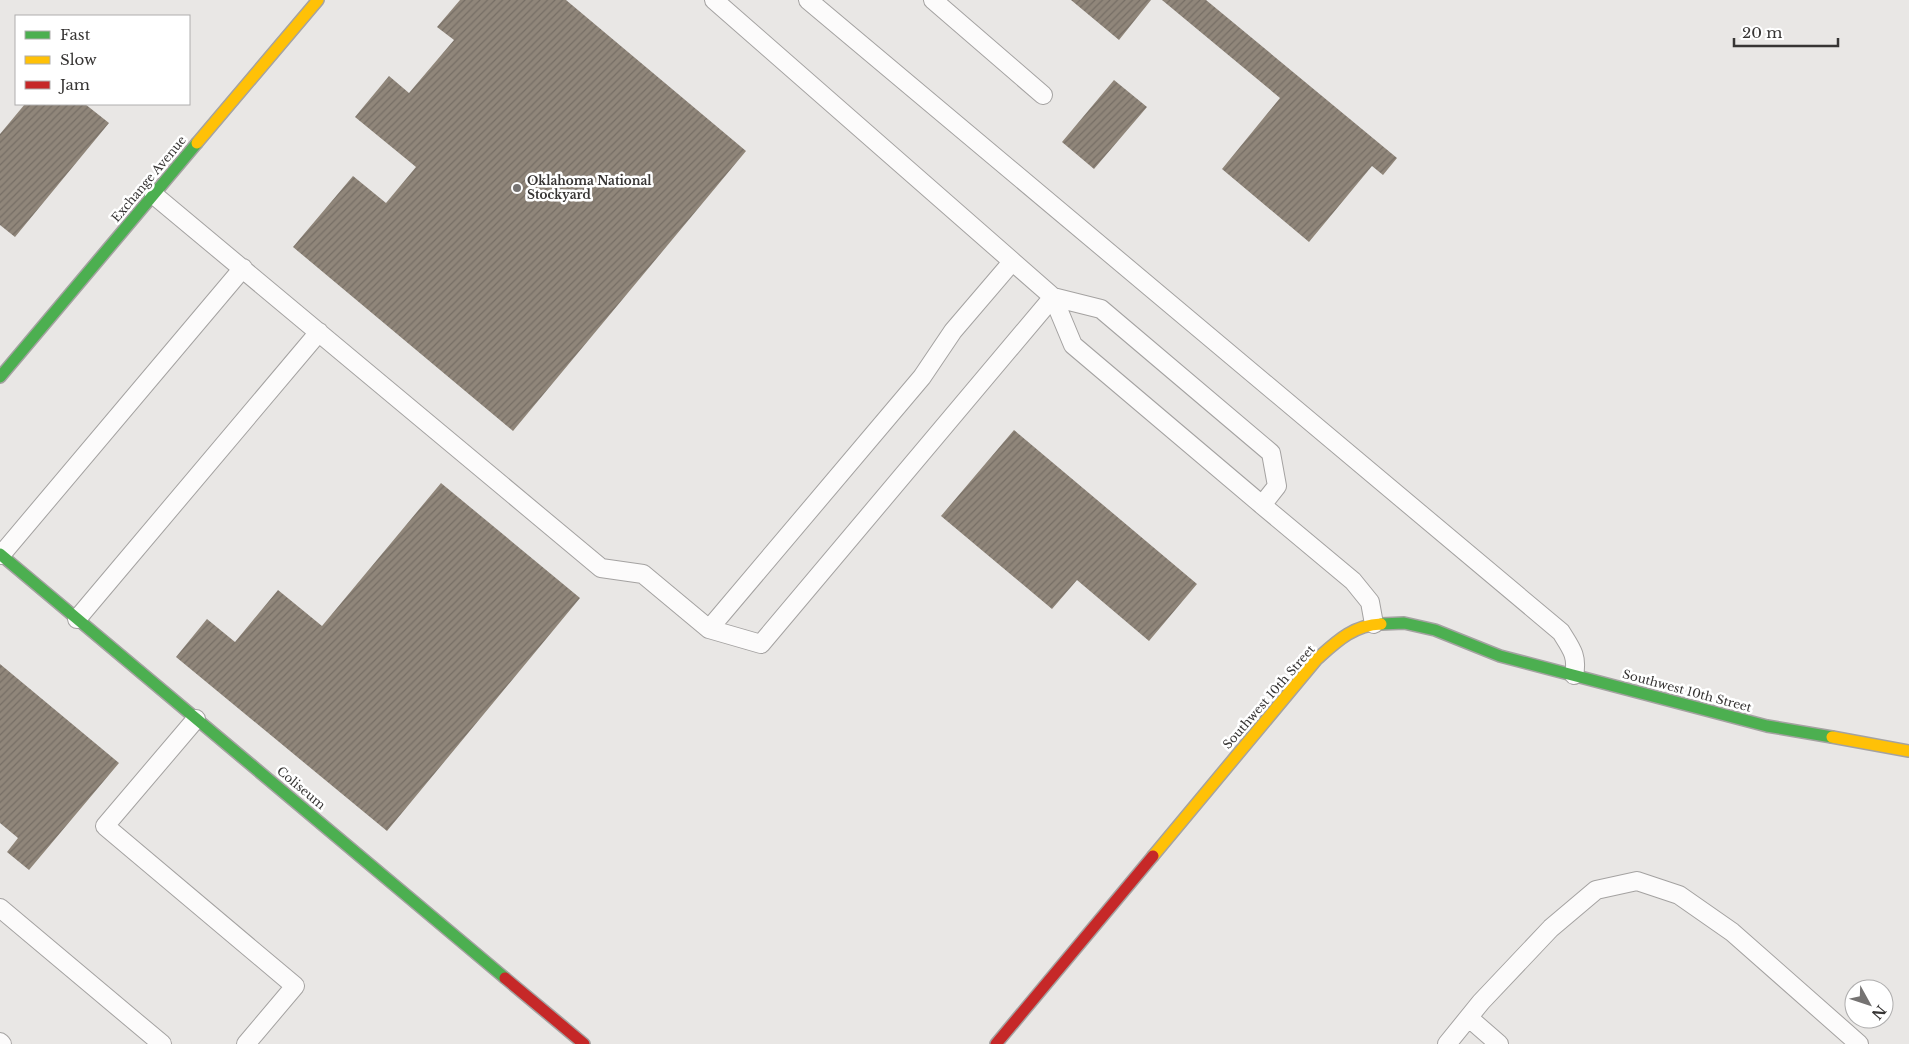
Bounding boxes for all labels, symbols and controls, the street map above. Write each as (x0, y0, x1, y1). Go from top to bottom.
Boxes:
legend (15, 15, 190, 105)
scale bar (1734, 15, 1838, 47)
text: 20 m (1742, 23, 1782, 42)
text: Fast (60, 25, 91, 44)
text: Slow (60, 50, 97, 69)
text: Jam (58, 75, 90, 94)
street label: Exchange Avenue (108, 132, 189, 225)
place label: Oklahoma National Stockyard (527, 173, 652, 202)
marker: Oklahoma National Stockyard (511, 182, 523, 194)
street label: Southwest 10th Street (1219, 641, 1318, 752)
street label: Southwest 10th Street (1621, 666, 1754, 715)
street label: Coliseum (274, 763, 329, 812)
north arrow (1844, 979, 1894, 1029)
text: N (1868, 1002, 1890, 1023)

